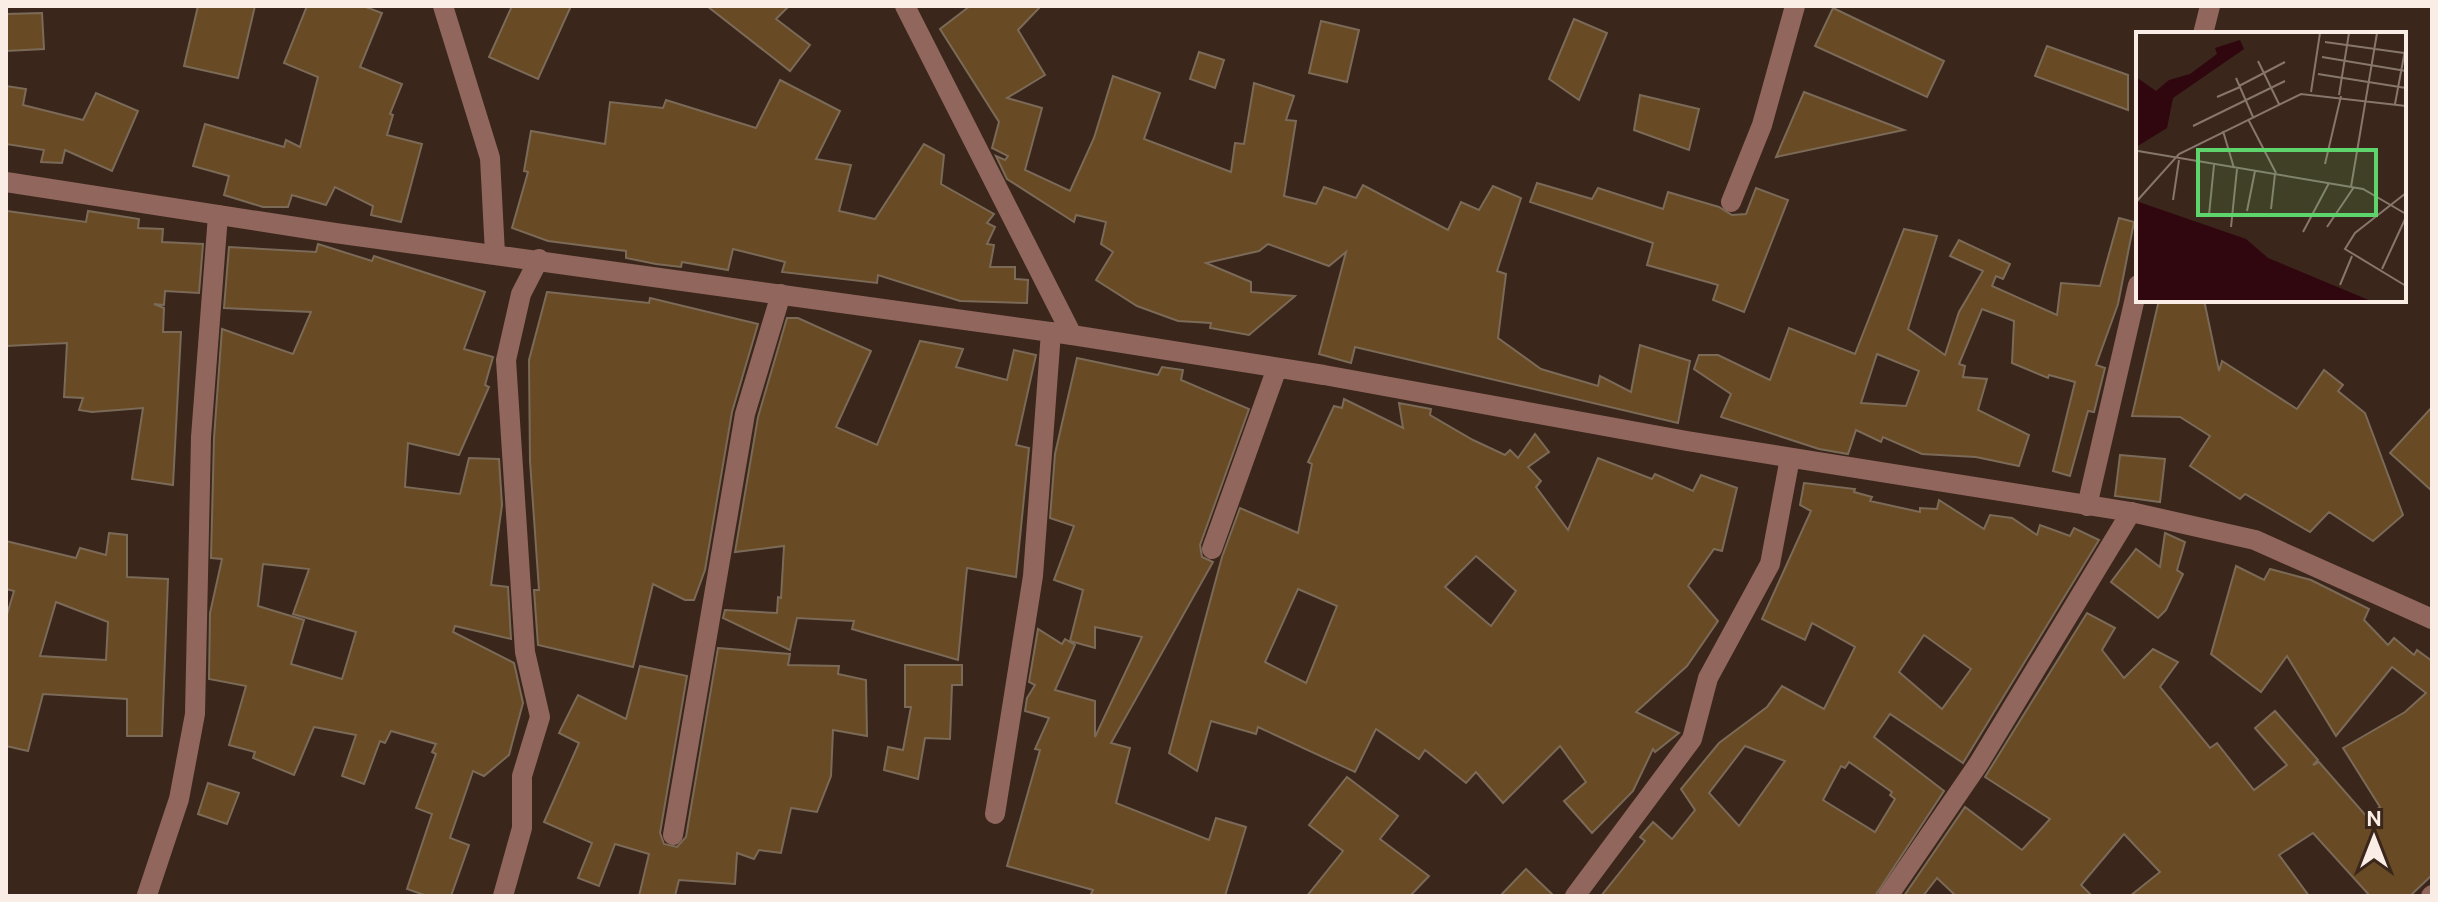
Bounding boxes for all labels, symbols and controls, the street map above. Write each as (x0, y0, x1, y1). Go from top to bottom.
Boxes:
inset map (2136, 32, 2406, 302)
north arrow (2334, 798, 2414, 878)
text: N (2366, 805, 2382, 832)

